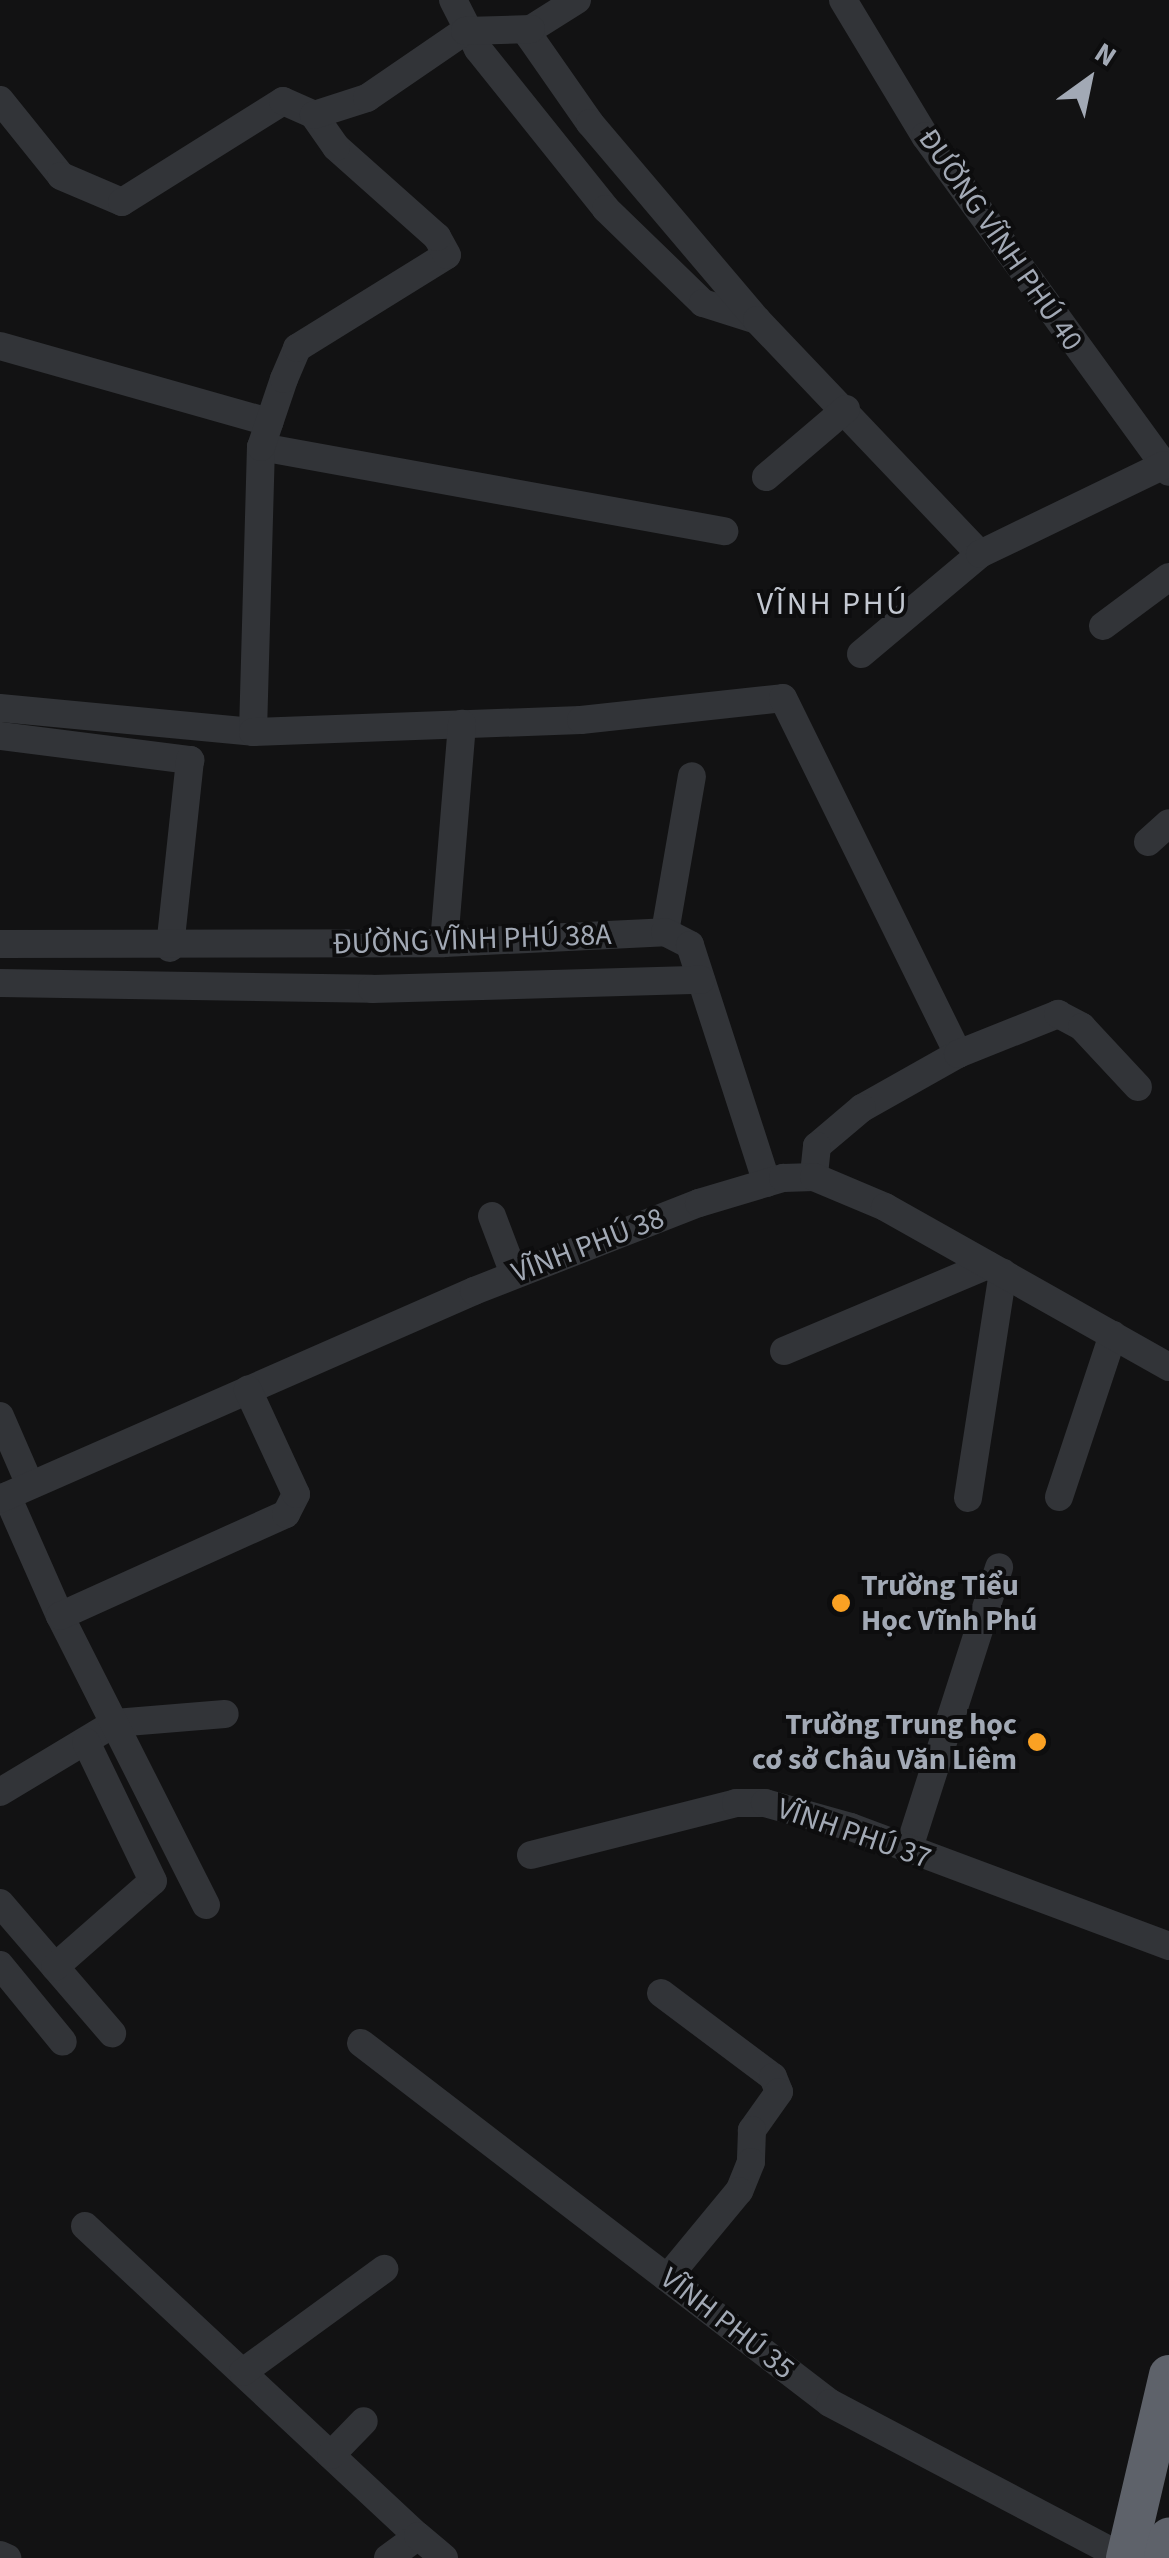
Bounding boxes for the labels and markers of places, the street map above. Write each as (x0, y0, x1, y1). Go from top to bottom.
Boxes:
place label: Trường Tiểu Học Vĩnh Phú (861, 1568, 1037, 1638)
marker: Trường Tiểu Học Vĩnh Phú (830, 1592, 852, 1614)
place label: Trường Trung học cơ sở Châu Văn Liêm (752, 1707, 1017, 1778)
marker: Trường Trung học cơ sở Châu Văn Liêm (1026, 1731, 1048, 1753)

